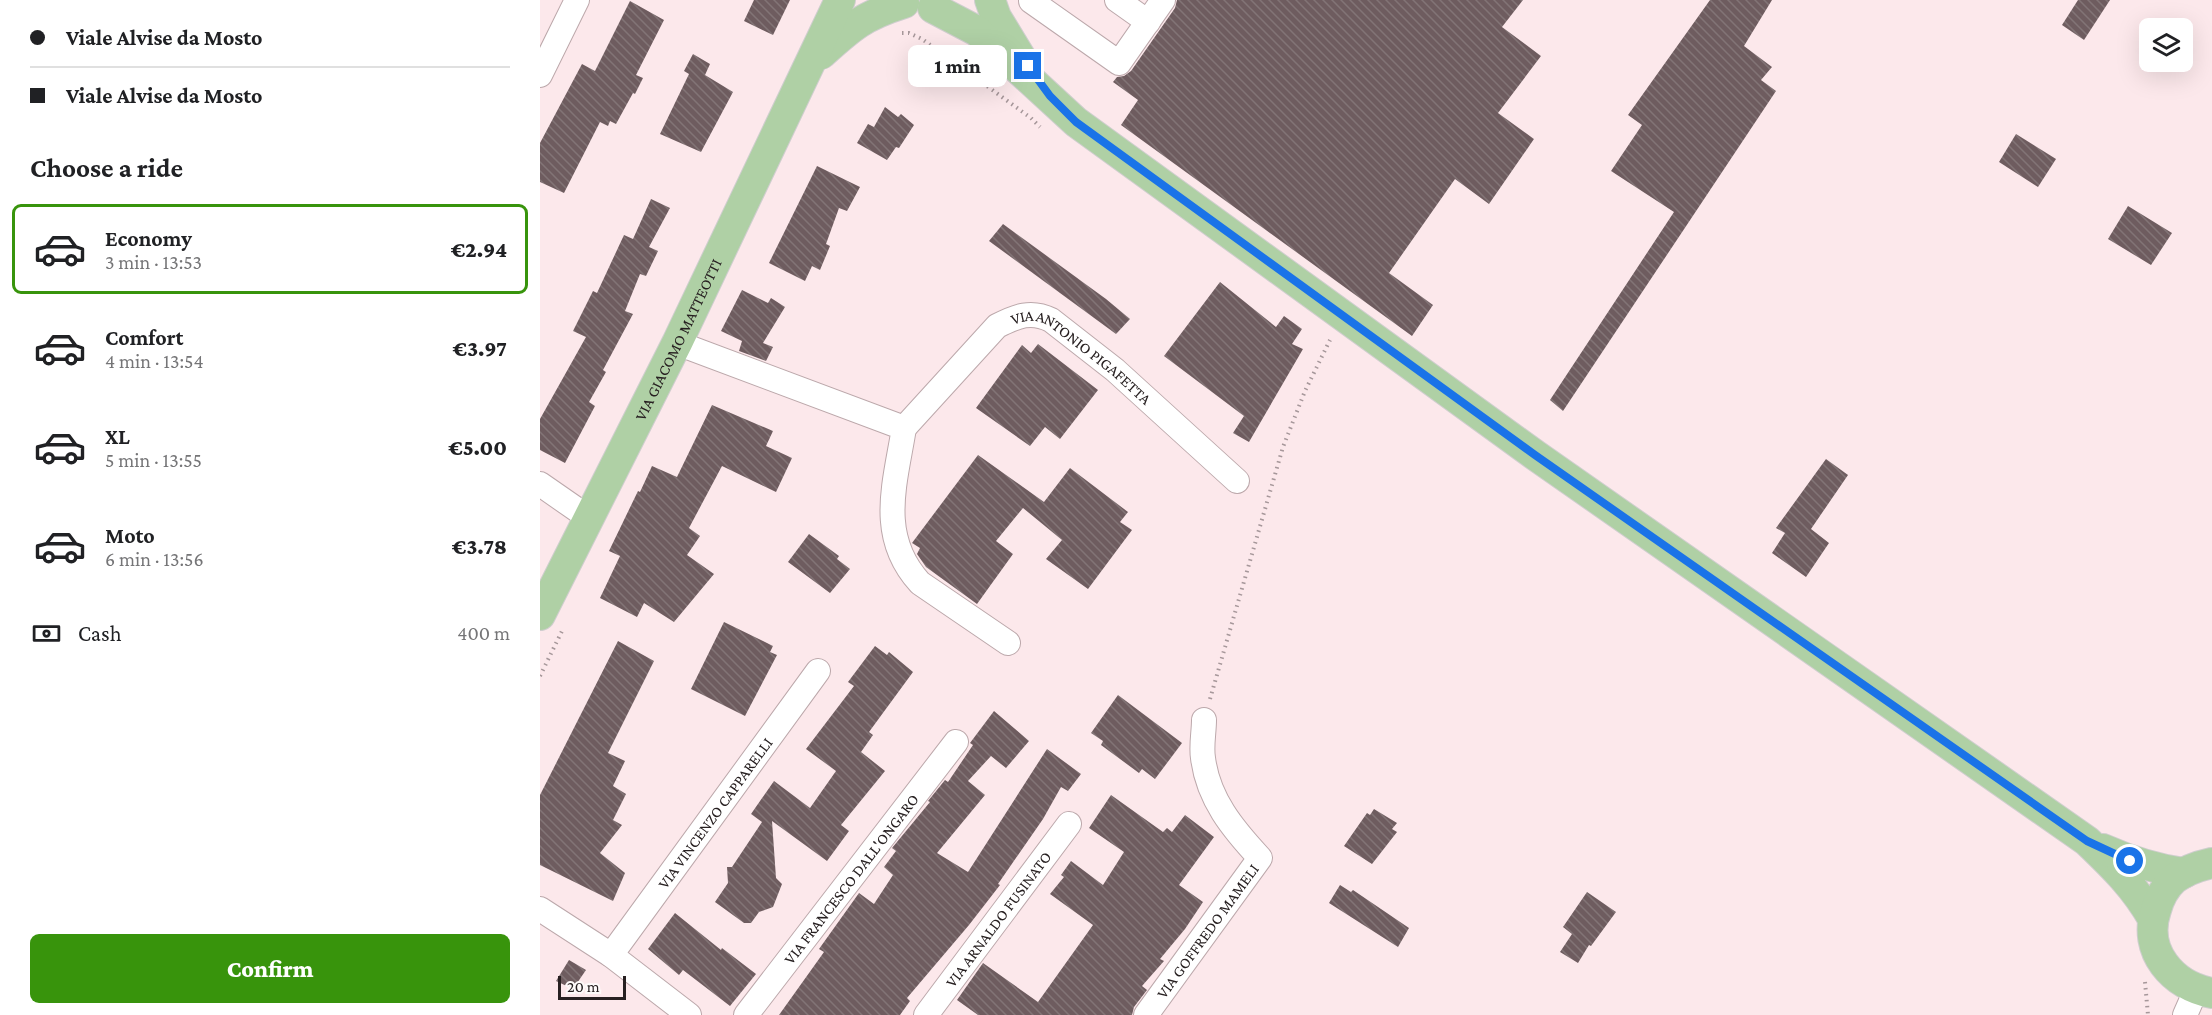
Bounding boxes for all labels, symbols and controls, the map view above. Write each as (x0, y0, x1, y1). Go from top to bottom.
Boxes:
map controls (2139, 18, 2193, 72)
button: layers (2139, 18, 2193, 72)
text: Viale Alvise da Mosto (66, 25, 262, 50)
callout: 1 min (908, 45, 1007, 87)
route end (1014, 52, 1041, 79)
text: 1 min (934, 55, 981, 77)
text: Viale Alvise da Mosto (66, 83, 262, 108)
text: Choose a ride (30, 153, 183, 183)
icon: car (33, 222, 87, 276)
text: Economy (105, 226, 192, 251)
text: €2.94 (451, 237, 507, 262)
text: 3 min · 13:53 (105, 251, 202, 273)
street label: VIA GIACOMO MATTEOTTI (631, 256, 725, 423)
street label: VIA ANTONIO PIGAFETTA (1009, 307, 1155, 408)
icon: car (33, 321, 87, 375)
text: Comfort (105, 325, 183, 350)
text: €3.97 (453, 336, 507, 361)
text: 4 min · 13:54 (105, 350, 204, 372)
icon: car (33, 420, 87, 474)
text: XL (105, 424, 130, 449)
text: €5.00 (448, 435, 507, 460)
text: 5 min · 13:55 (105, 449, 202, 471)
icon: car (33, 519, 87, 573)
text: Moto (105, 523, 155, 548)
text: €3.78 (452, 534, 507, 559)
text: 6 min · 13:56 (105, 548, 204, 570)
icon: cash (30, 617, 63, 650)
text: Cash (78, 621, 122, 646)
text: 400 m (457, 622, 510, 644)
street label: VIA VINCENZO CAPPARELLI (654, 734, 776, 892)
street label: VIA FRANCESCO DALL'ONGARO (781, 791, 922, 967)
route start (2116, 847, 2143, 874)
street label: VIA ARNALDO FUSINATO (942, 848, 1055, 990)
street label: VIA GOFFREDO MAMELI (1153, 861, 1262, 1002)
button: Confirm (30, 934, 510, 1003)
scale bar (558, 973, 626, 1000)
text: 20 m (567, 978, 600, 995)

